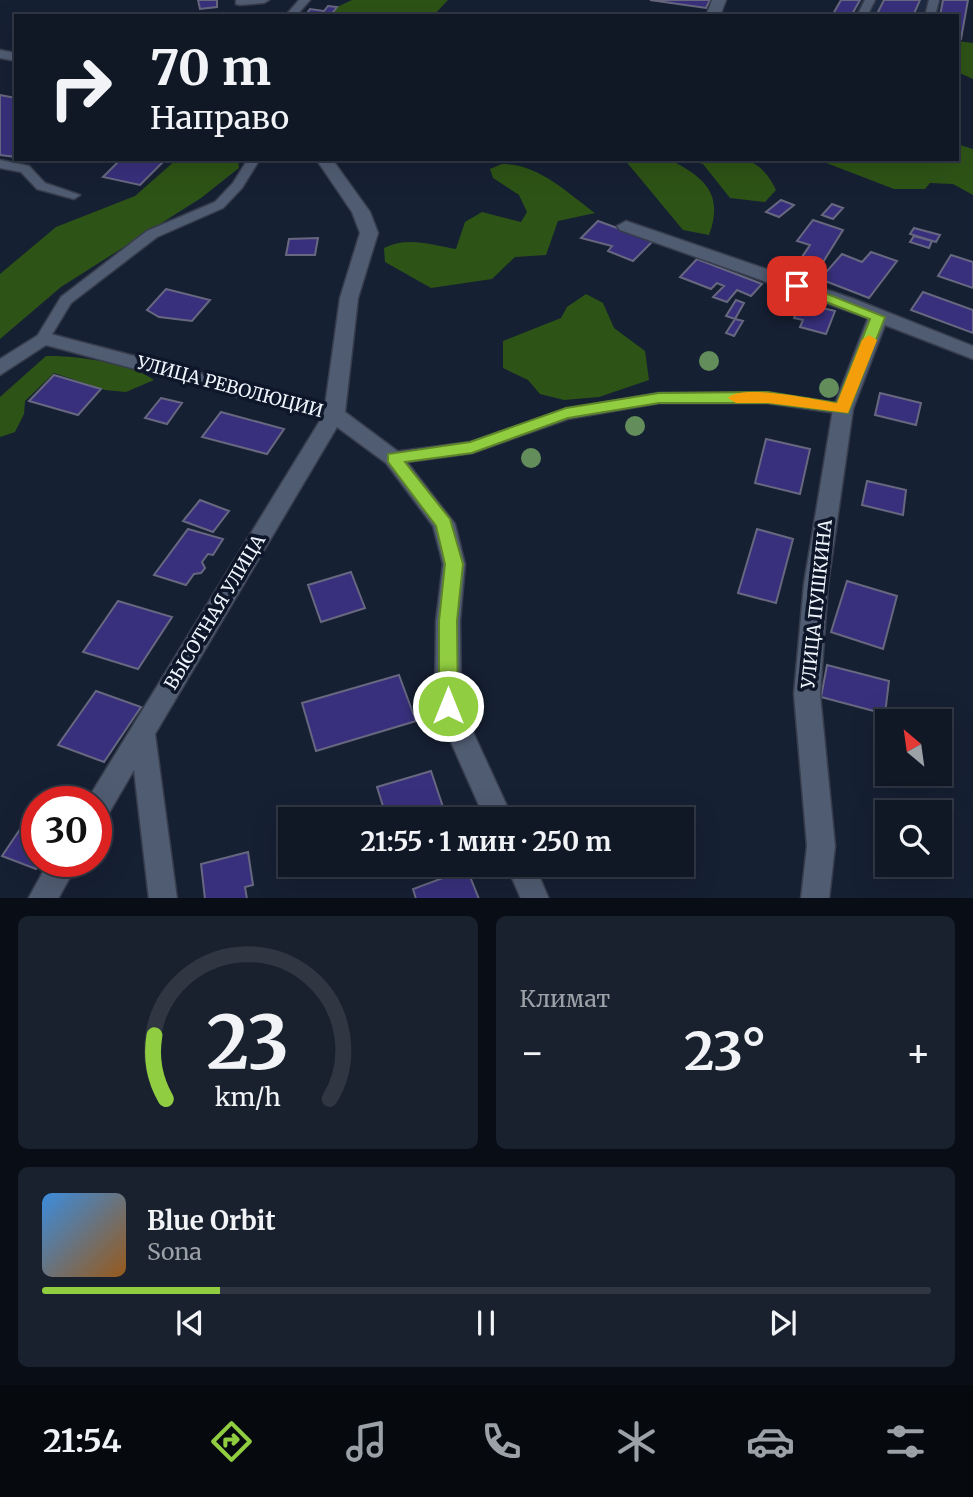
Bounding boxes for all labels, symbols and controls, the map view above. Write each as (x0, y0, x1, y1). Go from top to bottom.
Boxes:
text: 70 m (150, 37, 271, 98)
icon: right (35, 42, 126, 133)
text: Направо (150, 98, 289, 138)
pin (767, 256, 827, 316)
icon: arrive (778, 267, 816, 305)
street label: УЛИЦА РЕВОЛЮЦИИ (133, 350, 326, 422)
street label: УЛИЦА ПУШКИНА (796, 518, 837, 691)
street label: ВЫСОТНАЯ УЛИЦА (159, 530, 270, 693)
position arrow (411, 669, 485, 743)
north arrow (875, 709, 952, 786)
map controls (875, 709, 952, 877)
speed limit sign: 30 (21, 786, 112, 877)
button: search (875, 800, 952, 877)
text: 21:55 · 1 мин · 250 m (361, 825, 611, 858)
text: Климат (520, 984, 610, 1013)
text: 23 (206, 997, 289, 1089)
text: 23° (684, 1019, 766, 1084)
text: − (520, 1029, 545, 1076)
text: + (906, 1029, 931, 1076)
text: km/h (215, 1080, 281, 1112)
text: Blue Orbit (147, 1204, 276, 1237)
text: Sona (147, 1237, 202, 1266)
icon: previous (171, 1304, 209, 1342)
icon: pause (467, 1304, 505, 1342)
icon: next (764, 1304, 802, 1342)
icon: directions (207, 1417, 256, 1466)
icon: music (342, 1417, 391, 1466)
icon: phone (477, 1417, 526, 1466)
icon: climate (612, 1417, 661, 1466)
icon: car (746, 1417, 795, 1466)
icon: filters (881, 1417, 930, 1466)
text: 21:54 (43, 1421, 122, 1461)

